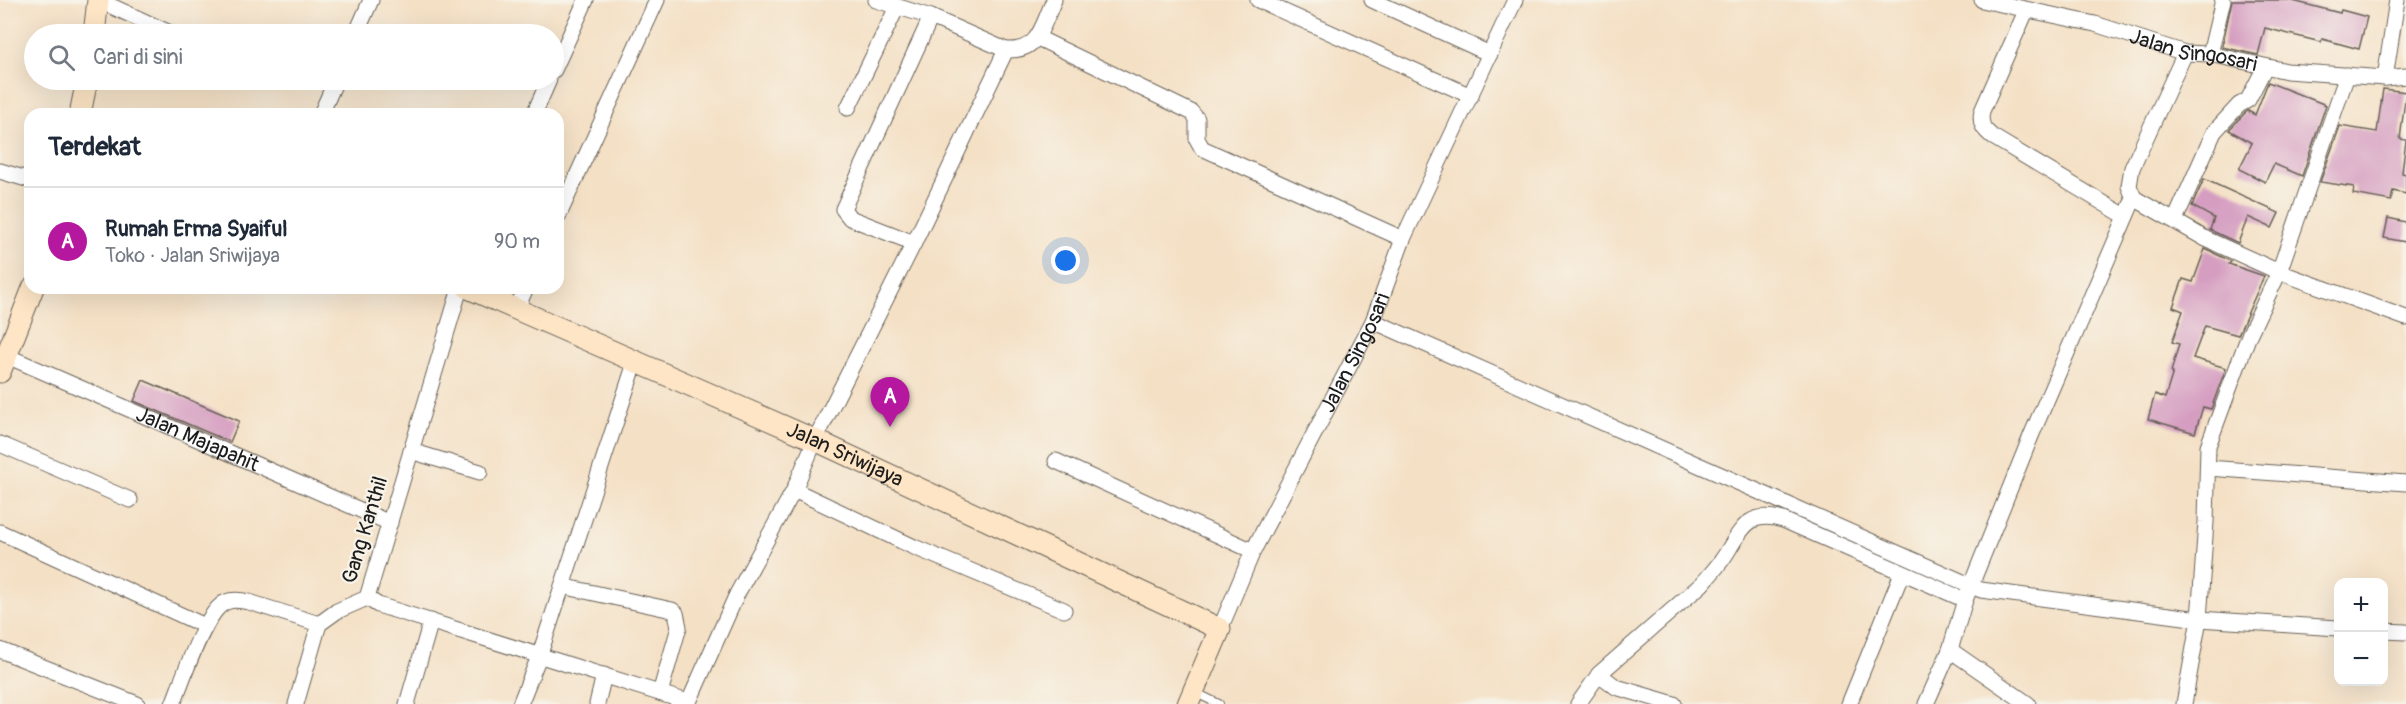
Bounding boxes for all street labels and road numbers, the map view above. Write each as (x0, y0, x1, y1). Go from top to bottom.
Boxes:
street label: Jalan Singosari (2126, 23, 2260, 78)
street label: Jalan Singosari (1314, 289, 1396, 417)
street label: Jalan Majapahit (132, 400, 264, 478)
street label: Jalan Sriwijaya (782, 416, 908, 493)
street label: Gang Kanthil (336, 473, 394, 587)

